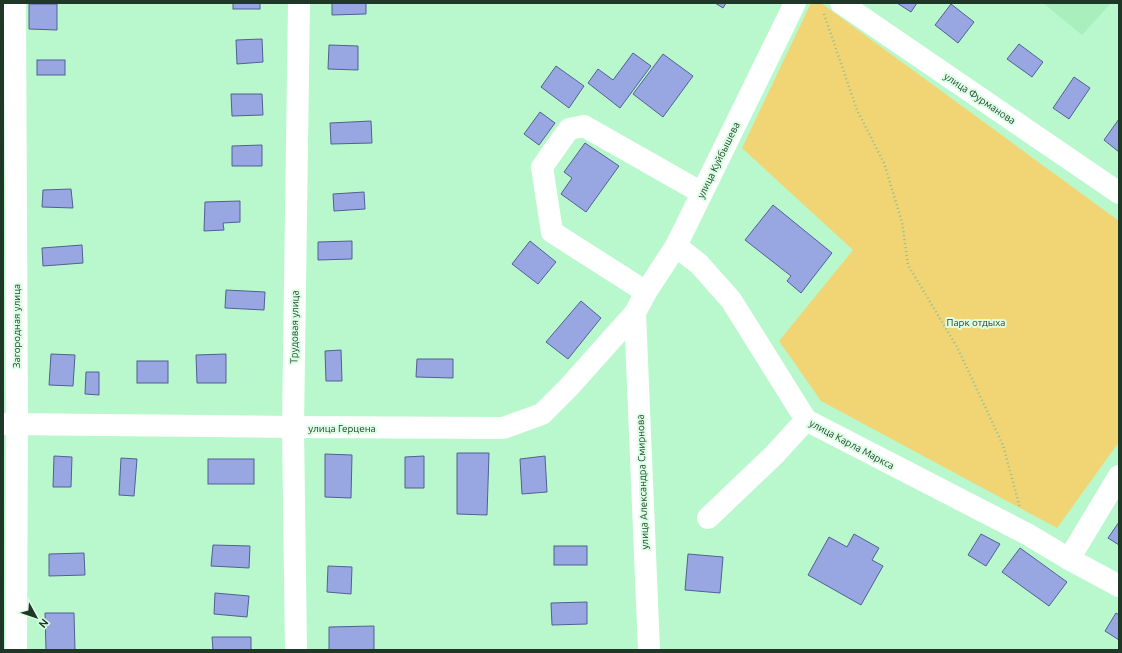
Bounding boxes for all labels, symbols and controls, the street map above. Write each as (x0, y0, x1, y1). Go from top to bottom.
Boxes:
street label: улица Фурманова (942, 70, 1017, 126)
street label: улица Куйбышева (695, 120, 742, 200)
street label: Загородная улица (11, 284, 22, 368)
street label: Трудовая улица (288, 290, 301, 364)
park label: Парк отдыха (947, 317, 1005, 328)
street label: улица Александра Смирнова (635, 414, 650, 550)
street label: улица Карла Маркса (807, 417, 896, 471)
street label: улица Герцена (308, 423, 376, 434)
north arrow (16, 597, 56, 637)
text: N (36, 616, 51, 630)

